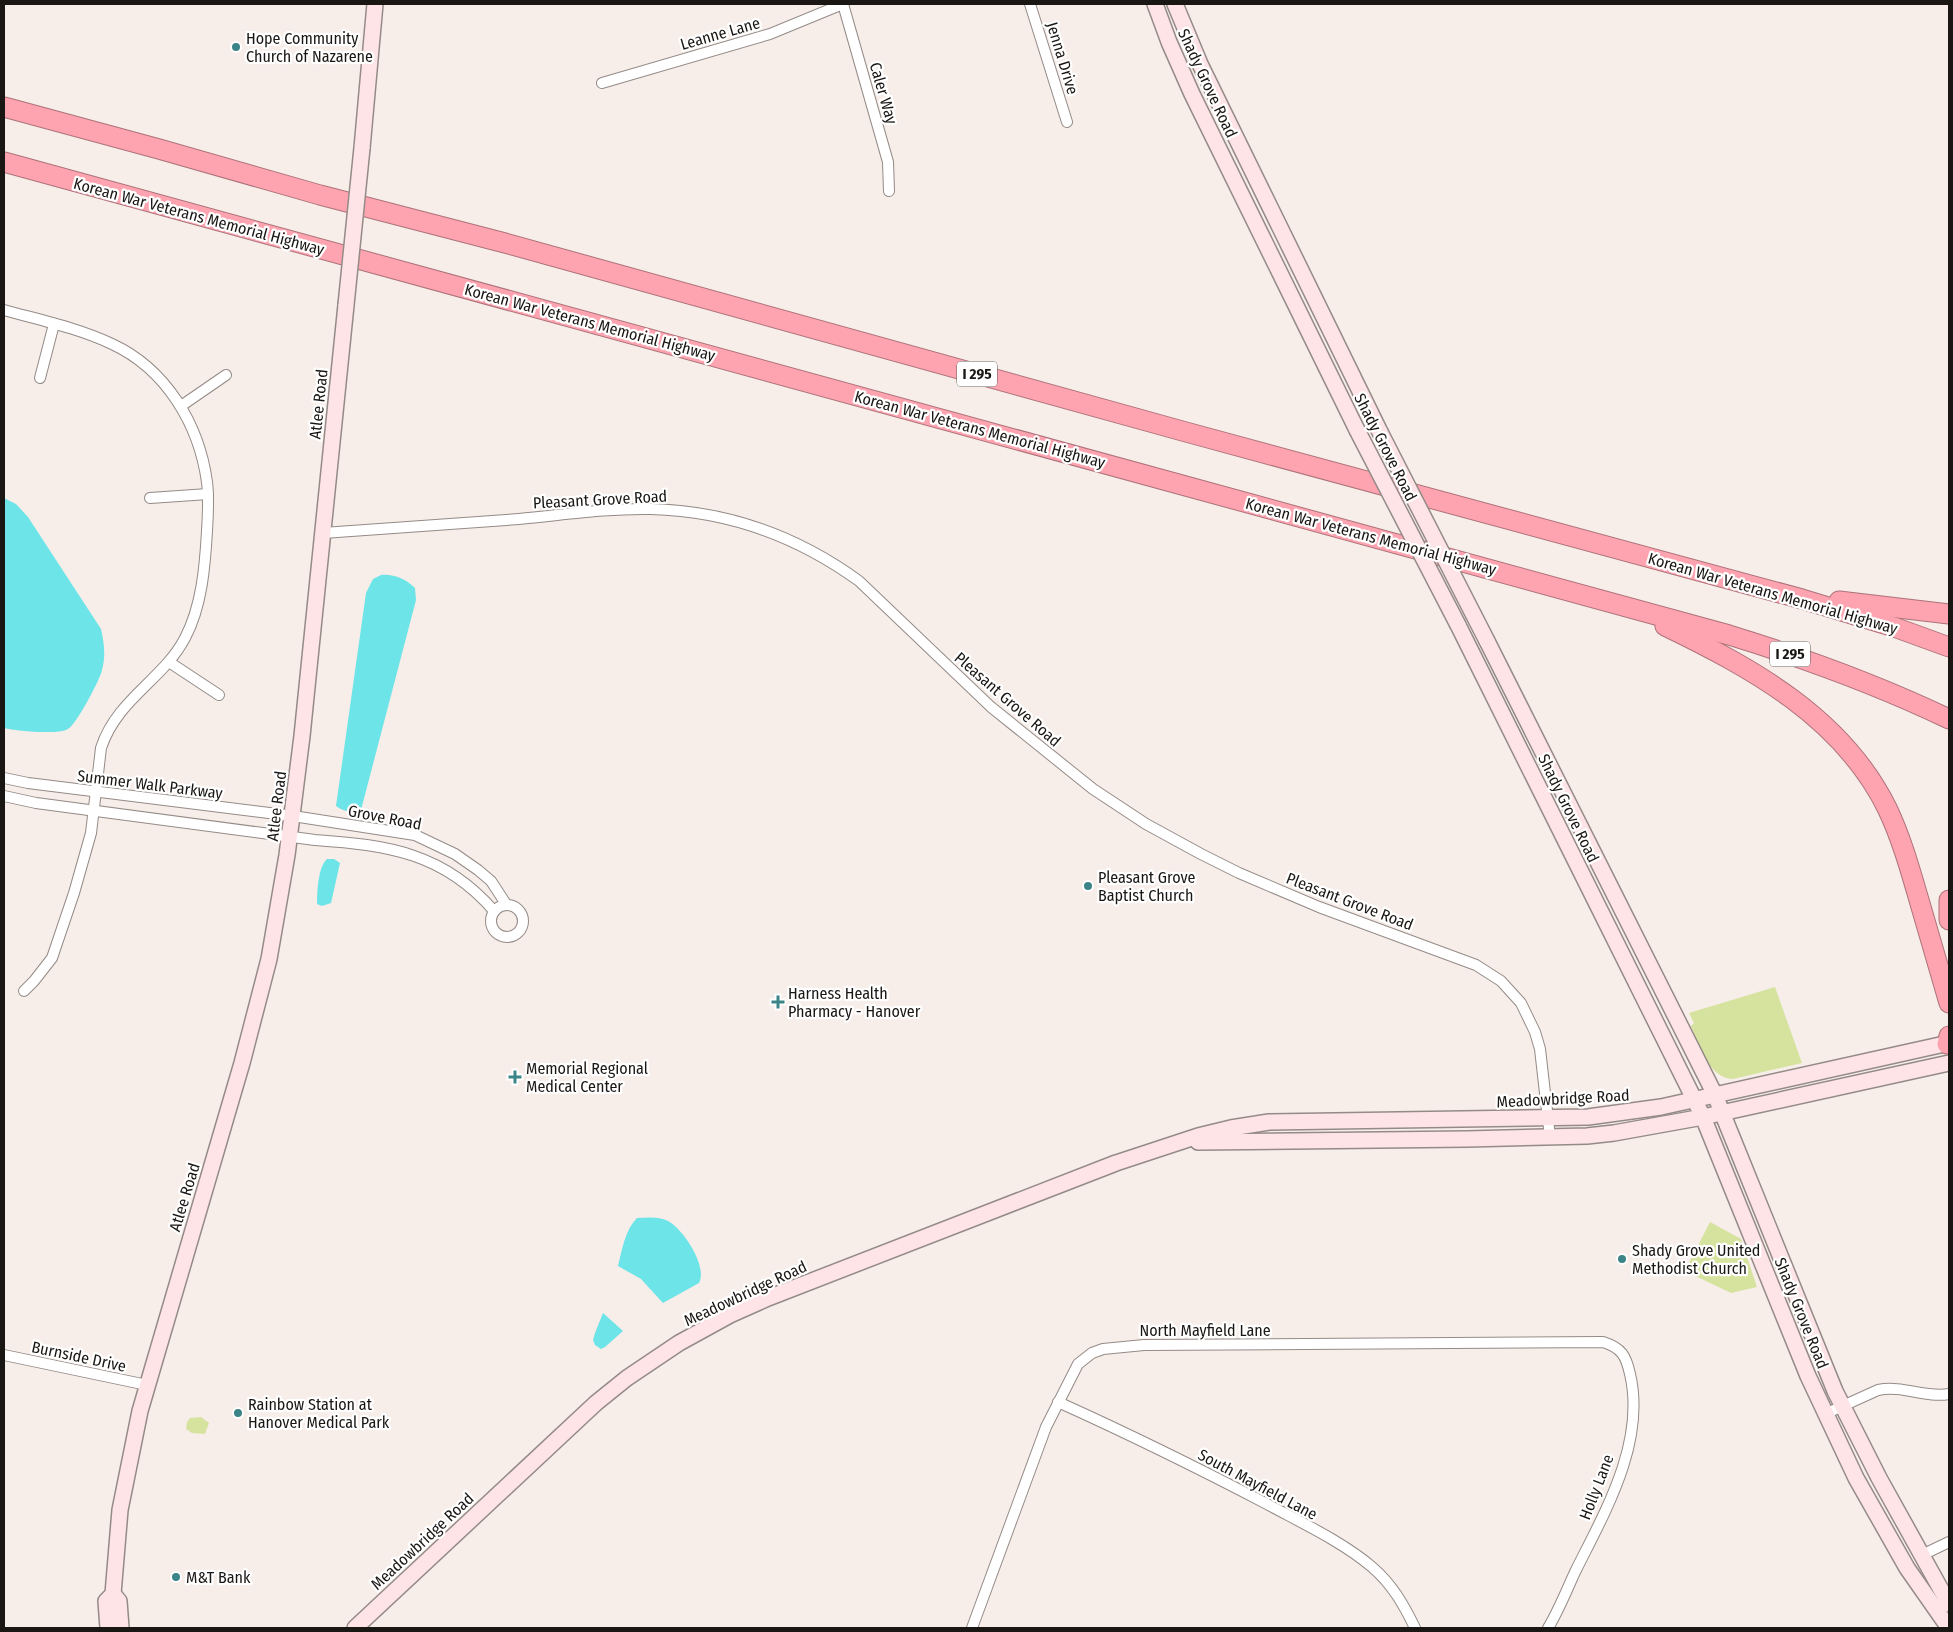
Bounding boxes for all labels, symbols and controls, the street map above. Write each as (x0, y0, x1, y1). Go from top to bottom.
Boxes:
street label: Leanne Lane (678, 13, 762, 54)
street label: Jenna Drive (1043, 20, 1083, 97)
street label: Shady Grove Road (1174, 26, 1241, 141)
place label: Hope Community Church of Nazarene (246, 29, 373, 66)
marker: Hope Community Church of Nazarene (230, 41, 242, 53)
street label: Caler Way (866, 60, 902, 127)
street label: Korean War Veterans Memorial Highway (71, 174, 327, 259)
street label: Korean War Veterans Memorial Highway (462, 280, 718, 365)
road number: I 295 (957, 362, 997, 386)
street label: Atlee Road (305, 368, 332, 440)
street label: Korean War Veterans Memorial Highway (852, 387, 1108, 472)
street label: Shady Grove Road (1350, 390, 1421, 504)
street label: Pleasant Grove Road (532, 486, 668, 513)
street label: Korean War Veterans Memorial Highway (1243, 494, 1499, 579)
street label: Korean War Veterans Memorial Highway (1646, 549, 1901, 639)
road number: I 295 (1770, 642, 1810, 666)
street label: Pleasant Grove Road (951, 648, 1065, 751)
street label: Shady Grove Road (1534, 751, 1603, 866)
street label: Summer Walk Parkway (76, 766, 225, 803)
street label: Atlee Road (263, 770, 290, 842)
street label: Grove Road (347, 801, 423, 834)
place label: Pleasant Grove Baptist Church (1098, 868, 1196, 905)
street label: Pleasant Grove Road (1284, 869, 1416, 934)
marker: Pleasant Grove Baptist Church (1082, 880, 1094, 892)
place label: Harness Health Pharmacy - Hanover (788, 984, 921, 1021)
marker: Harness Health Pharmacy - Hanover (772, 996, 784, 1008)
place label: Memorial Regional Medical Center (526, 1059, 648, 1096)
marker: Memorial Regional Medical Center (508, 1070, 522, 1084)
street label: Meadowbridge Road (1496, 1086, 1630, 1111)
street label: Atlee Road (165, 1161, 204, 1234)
place label: Shady Grove United Methodist Church (1632, 1241, 1760, 1278)
marker: Shady Grove United Methodist Church (1616, 1253, 1628, 1265)
street label: Shady Grove Road (1771, 1255, 1832, 1372)
street label: Meadowbridge Road (681, 1257, 810, 1330)
street label: North Mayfield Lane (1139, 1321, 1271, 1340)
street label: Burnside Drive (30, 1337, 128, 1376)
place label: Rainbow Station at Hanover Medical Park (248, 1395, 390, 1432)
marker: Rainbow Station at Hanover Medical Park (232, 1407, 244, 1419)
street label: South Mayfield Lane (1195, 1445, 1321, 1524)
street label: Holly Lane (1575, 1452, 1618, 1523)
street label: Meadowbridge Road (367, 1489, 478, 1594)
place label: M&T Bank (186, 1568, 251, 1587)
marker: M&T Bank (170, 1571, 182, 1583)

